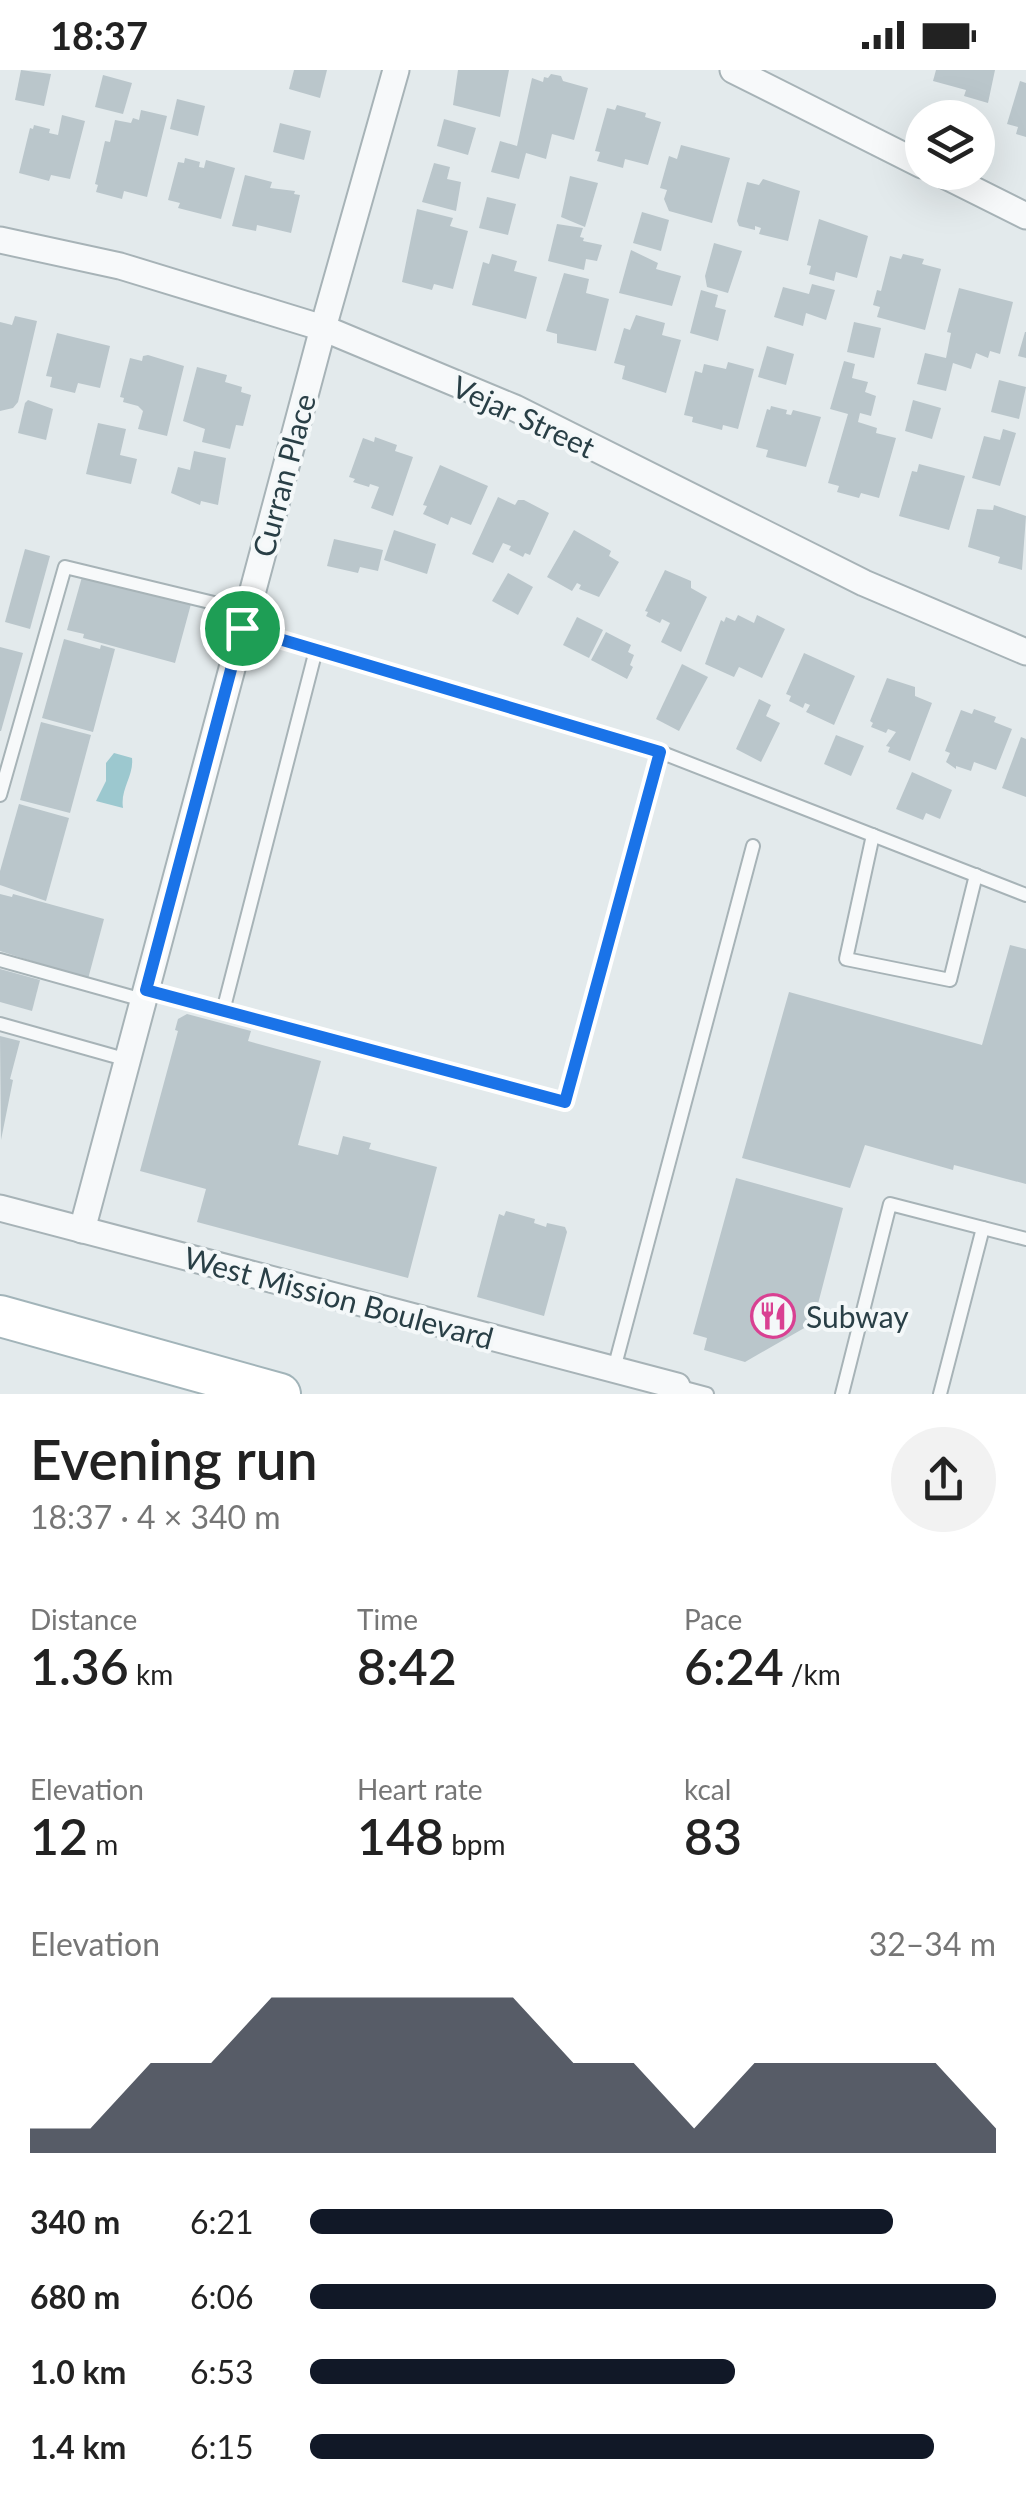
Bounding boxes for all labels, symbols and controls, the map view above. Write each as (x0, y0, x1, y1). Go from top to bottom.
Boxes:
text: 18:37 (50, 12, 148, 58)
map controls (905, 100, 995, 190)
button: layers (905, 100, 995, 190)
street label: Vejar Street (447, 367, 601, 465)
street label: Curran Place (244, 390, 322, 560)
pin (200, 586, 285, 671)
icon: arrive (215, 601, 270, 656)
street label: West Mission Boulevard (180, 1238, 498, 1356)
restaurant icon: Subway (750, 1293, 796, 1339)
place label: Subway (806, 1298, 909, 1334)
text: Evening run (30, 1426, 318, 1492)
button: share (891, 1427, 996, 1532)
text: 18:37 · 4 × 340 m (30, 1497, 281, 1536)
text: Distance (30, 1602, 137, 1636)
text: Time (357, 1602, 418, 1636)
text: Pace (684, 1602, 742, 1636)
text: 1.36 (30, 1636, 129, 1696)
text: 8:42 (357, 1636, 457, 1696)
text: 6:24 (684, 1636, 784, 1696)
text: km (129, 1657, 173, 1691)
text: /km (784, 1657, 841, 1691)
text: Elevation (30, 1772, 144, 1806)
text: Heart rate (357, 1772, 483, 1806)
text: kcal (684, 1772, 731, 1806)
text: 12 (30, 1806, 88, 1866)
text: 148 (357, 1806, 444, 1866)
text: 83 (684, 1806, 742, 1866)
text: m (88, 1827, 118, 1861)
text: bpm (444, 1827, 506, 1861)
text: Elevation (30, 1924, 160, 1963)
text: 32–34 m (869, 1924, 996, 1963)
text: 340 m (30, 2202, 120, 2241)
text: 6:21 (190, 2202, 254, 2241)
text: 680 m (30, 2277, 120, 2316)
text: 6:06 (190, 2277, 254, 2316)
text: 1.0 km (30, 2352, 126, 2391)
text: 6:53 (190, 2352, 254, 2391)
text: 1.4 km (30, 2427, 126, 2466)
text: 6:15 (190, 2427, 254, 2466)

